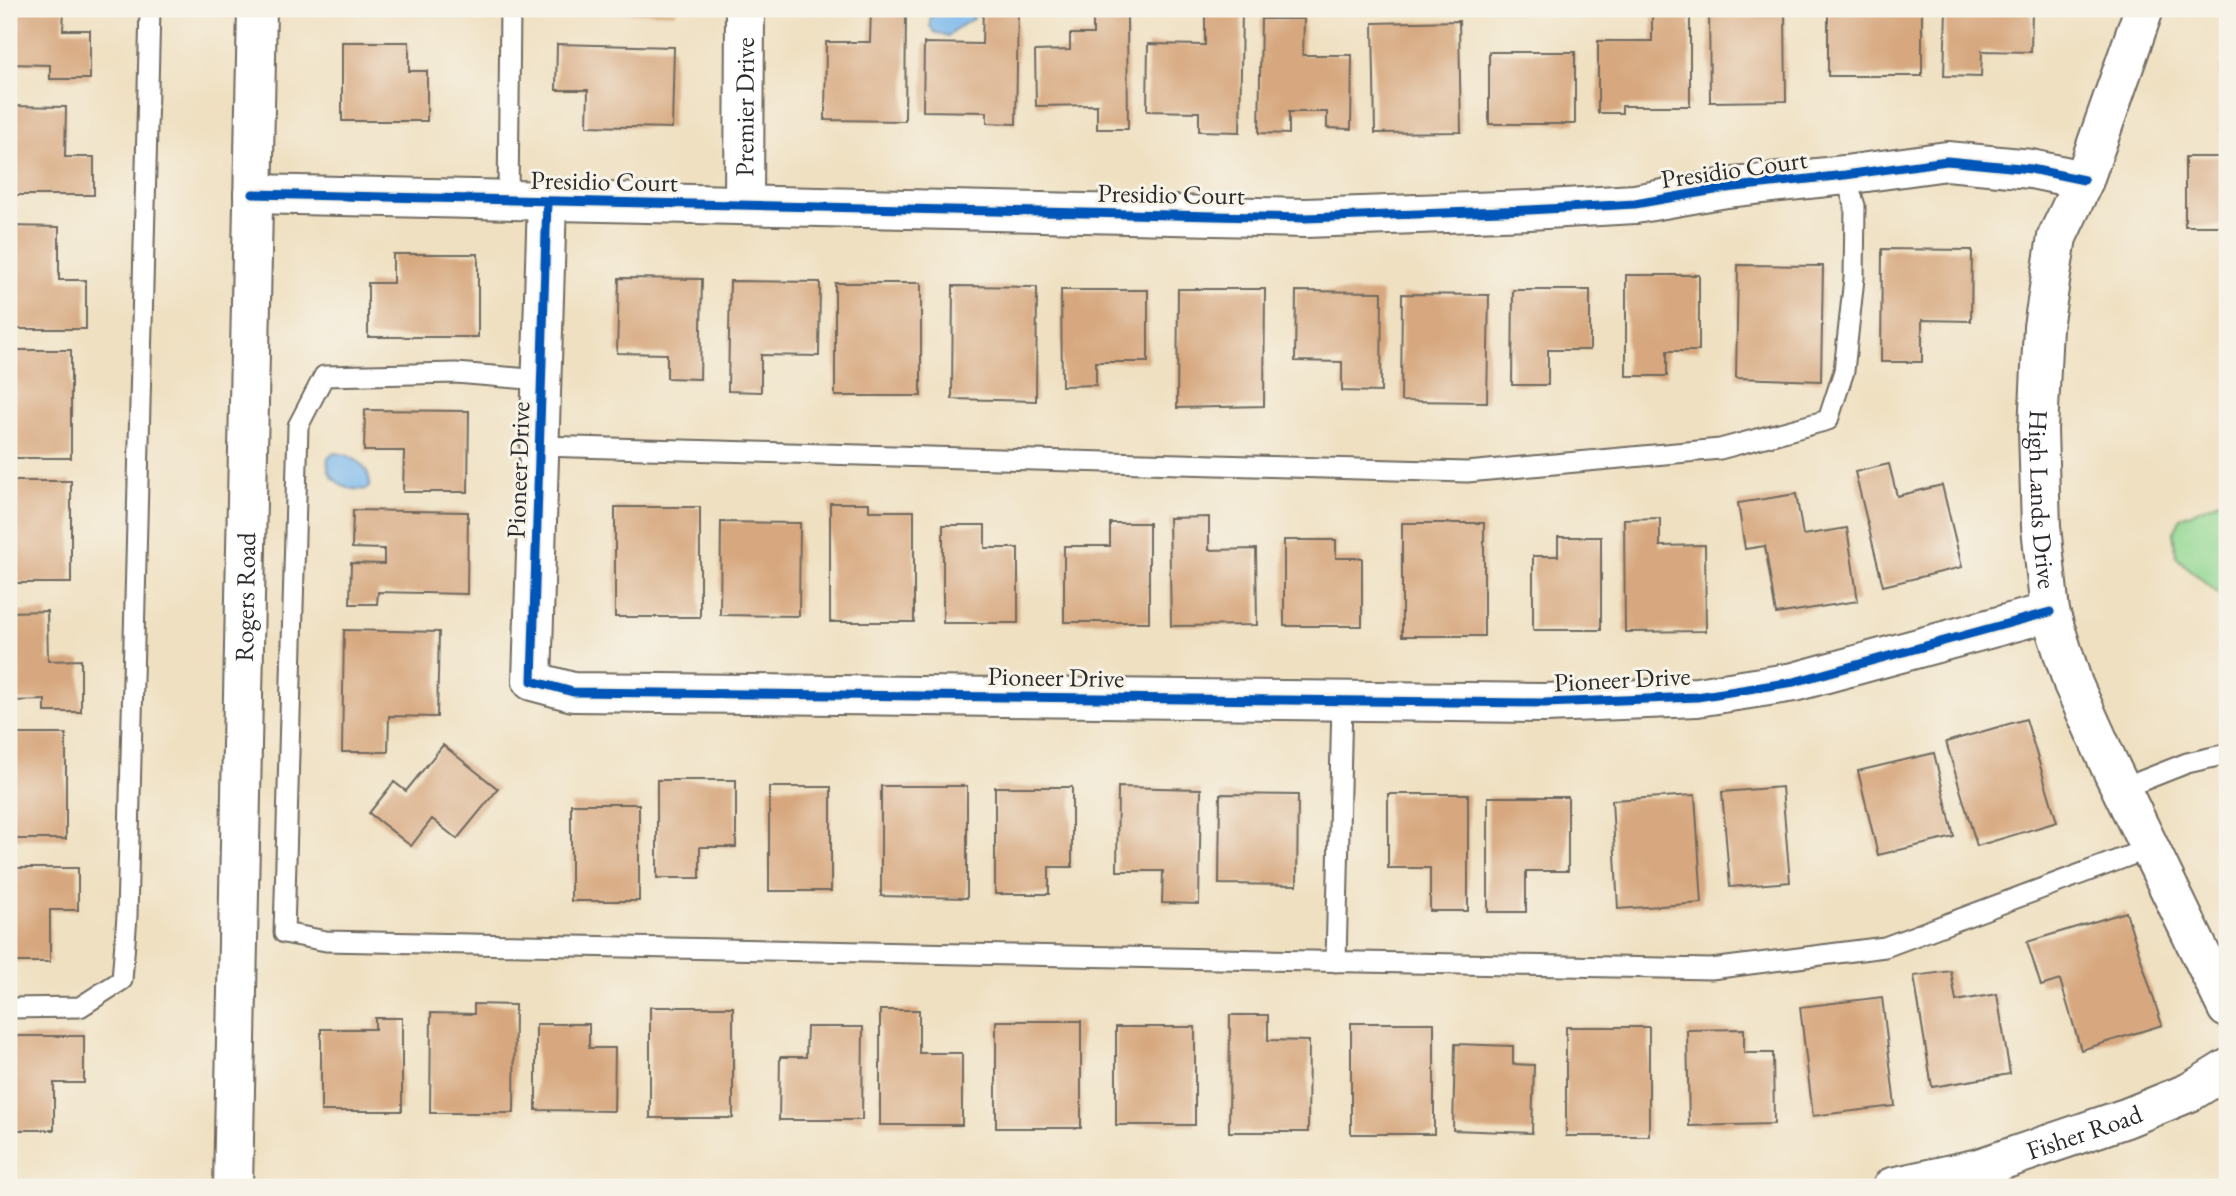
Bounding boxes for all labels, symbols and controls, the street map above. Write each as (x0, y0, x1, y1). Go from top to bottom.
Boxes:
street label: Premier Drive (727, 37, 762, 177)
street label: Presidio Court (1659, 142, 1809, 196)
street label: Presidio Court (530, 163, 678, 199)
street label: Presidio Court (1097, 176, 1245, 212)
street label: Pioneer Drive (499, 401, 537, 539)
street label: High Lands Drive (2021, 409, 2064, 590)
street label: Rogers Road (227, 531, 263, 662)
street label: Pioneer Drive (1553, 658, 1691, 700)
street label: Pioneer Drive (987, 659, 1125, 695)
street label: Fisher Road (2022, 1096, 2148, 1168)

